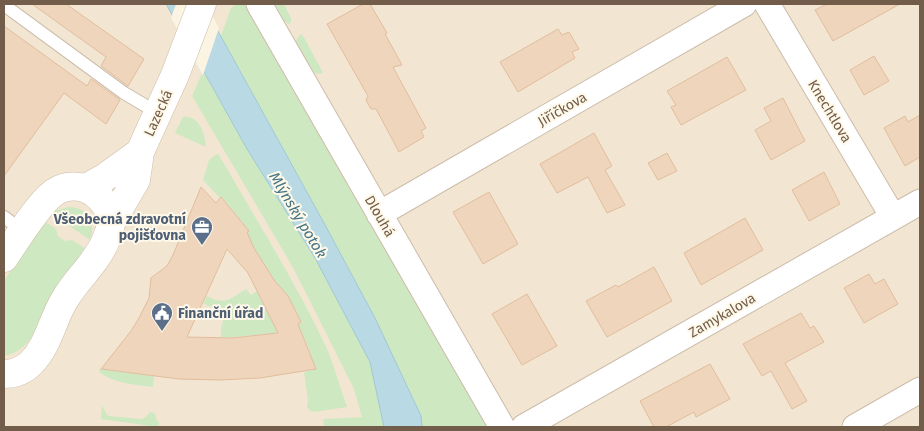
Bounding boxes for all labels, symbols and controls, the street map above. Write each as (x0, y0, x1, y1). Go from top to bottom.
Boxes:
street label: Knechtlova (804, 77, 855, 146)
street label: Lazecká (141, 87, 176, 139)
street label: Jiříčkova (535, 89, 590, 130)
water label: Mlýnský potok (265, 169, 331, 261)
street label: Dlouhá (361, 192, 398, 240)
place label: Všeobecná zdravotní pojišťovna (53, 211, 186, 244)
office icon: Všeobecná zdravotní pojišťovna (190, 215, 214, 246)
street label: Zamykalova (686, 289, 759, 341)
public building icon: Finanční úřad (150, 301, 174, 332)
place label: Finanční úřad (178, 305, 263, 322)

